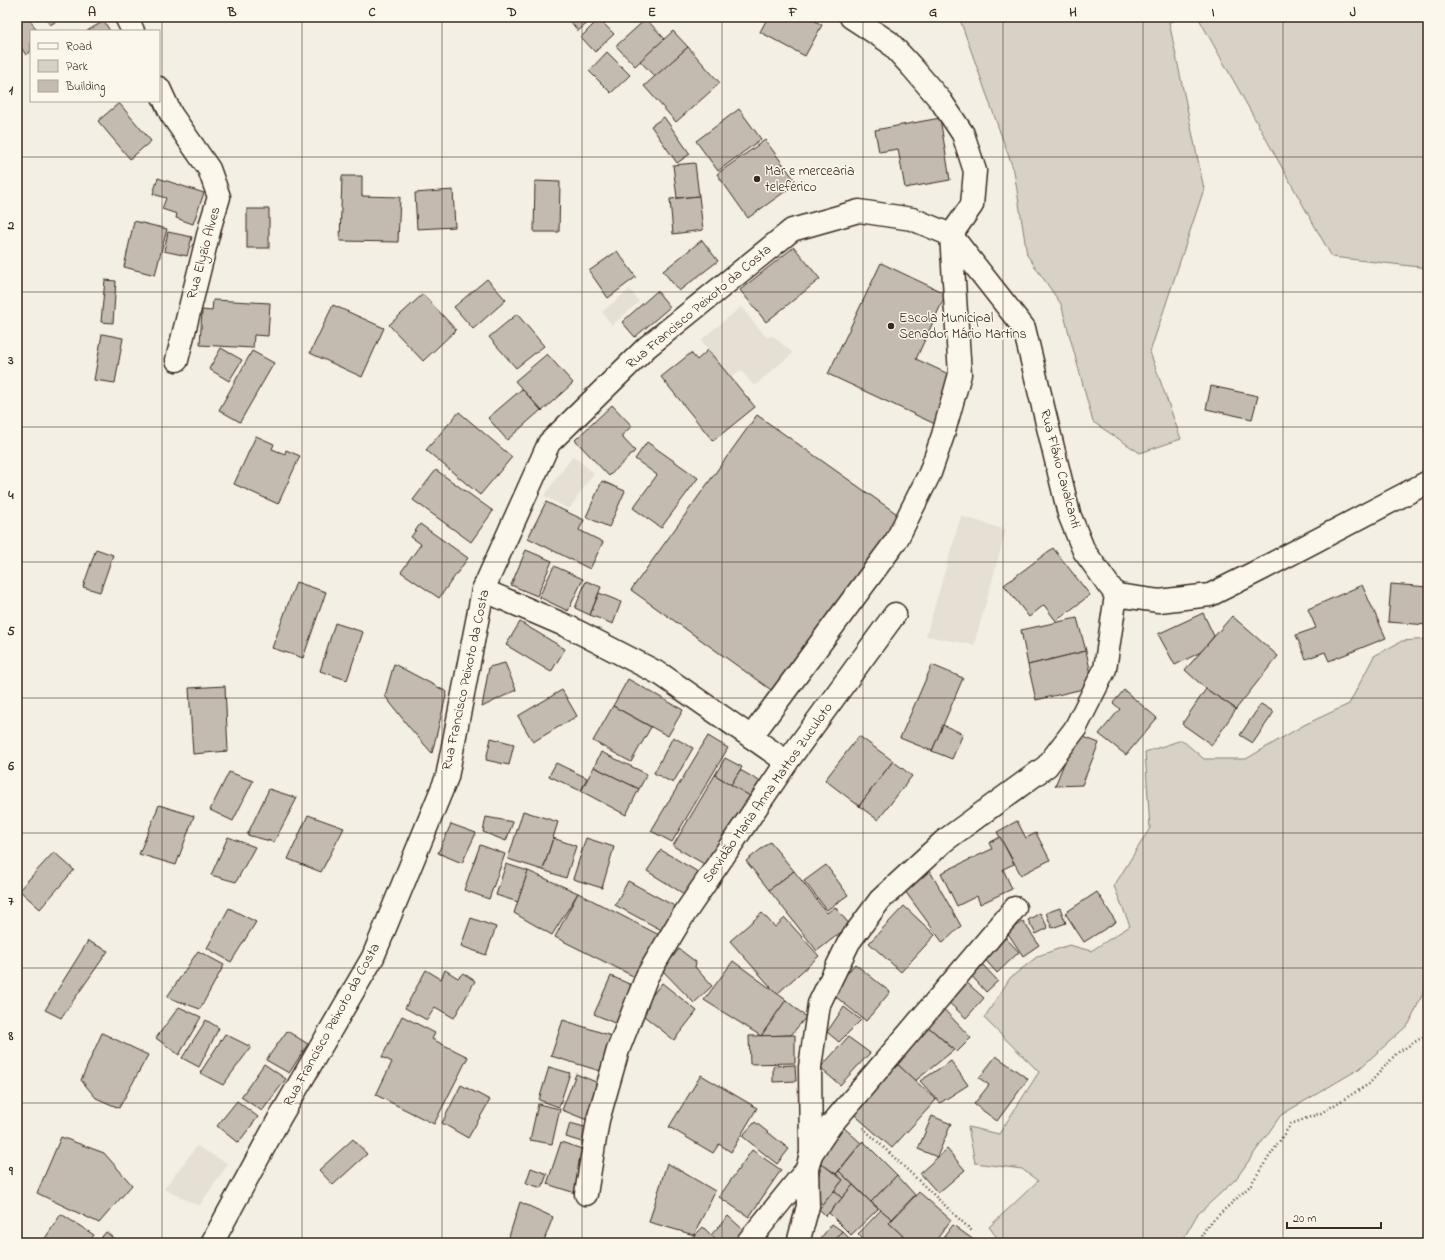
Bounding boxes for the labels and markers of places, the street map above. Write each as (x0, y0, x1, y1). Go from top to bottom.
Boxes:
place label: Mar e mercearia teleférico (765, 161, 855, 198)
marker: Mar e mercearia teleférico (752, 174, 762, 184)
place label: Escola Municipal Senador Mário Martins (899, 308, 1027, 345)
marker: Escola Municipal Senador Mário Martins (886, 321, 896, 331)

